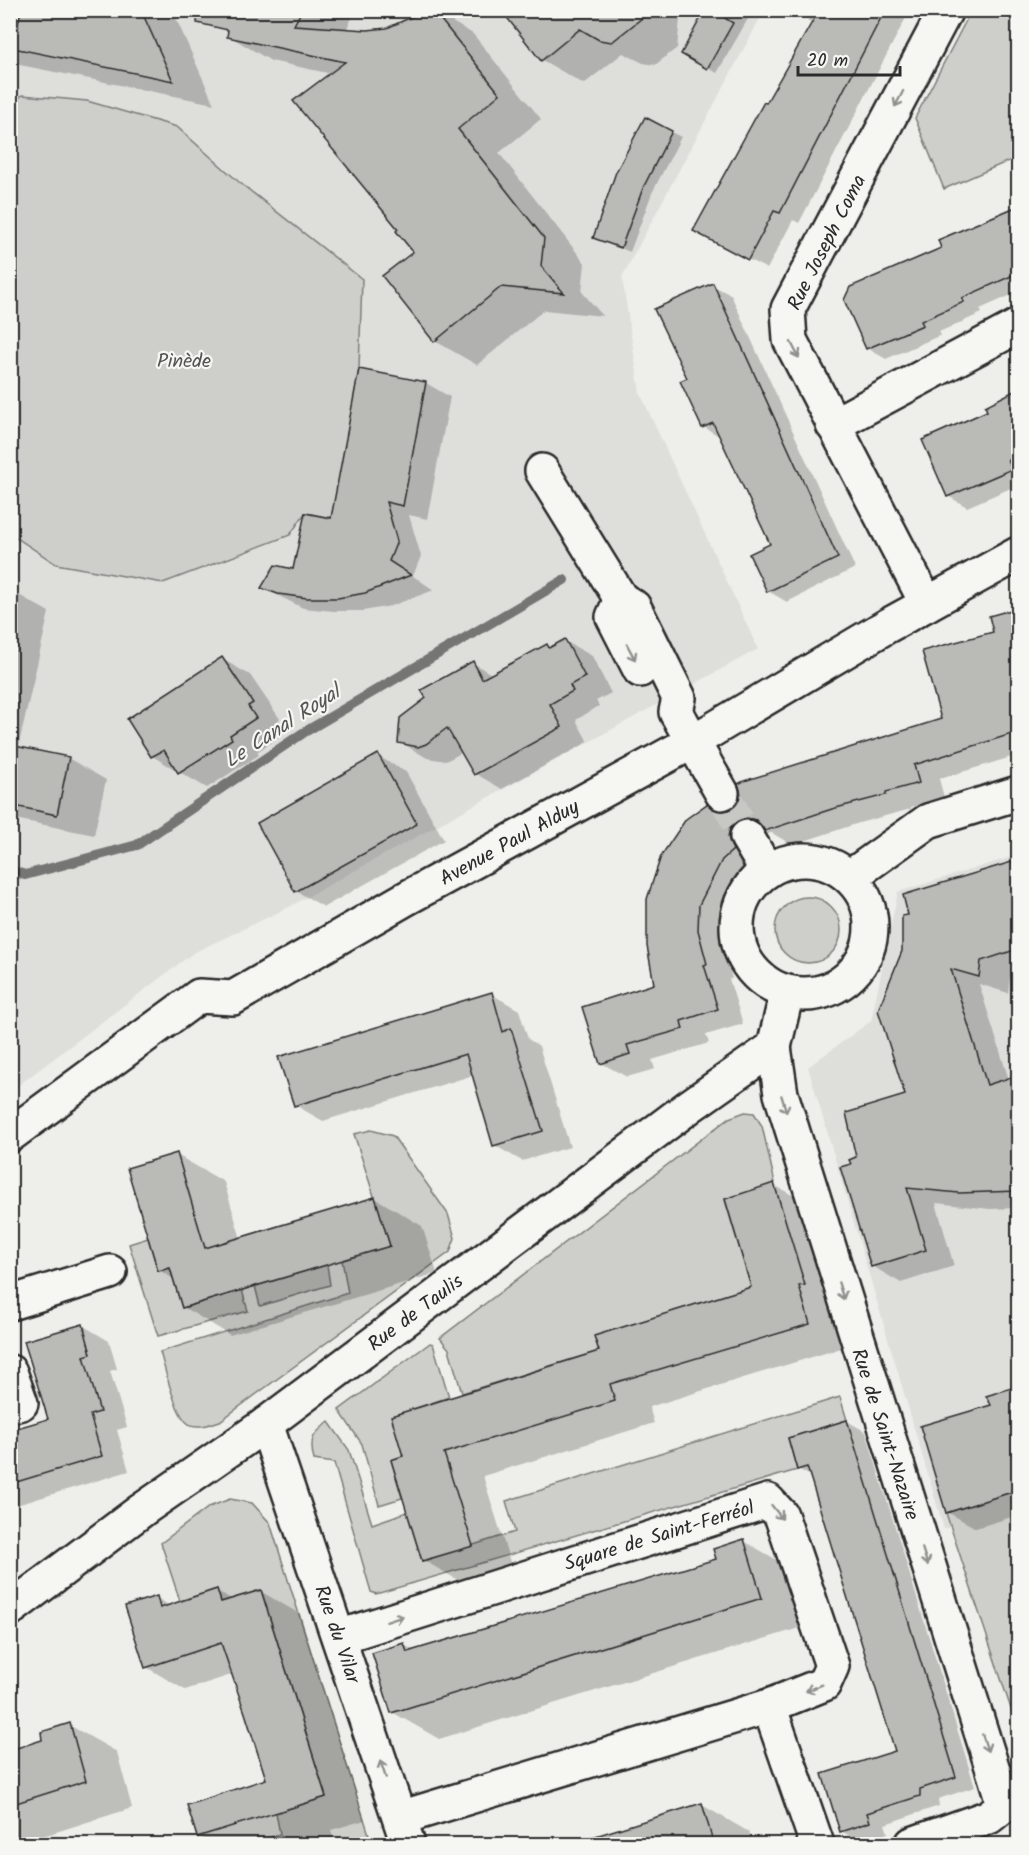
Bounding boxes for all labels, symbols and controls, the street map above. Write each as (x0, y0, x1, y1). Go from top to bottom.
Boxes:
scale bar (798, 39, 900, 77)
text: 20 m (807, 47, 848, 76)
one-way arrow (893, 90, 904, 108)
street label: Rue Joseph Coma (780, 169, 876, 317)
one-way arrow (789, 340, 801, 358)
park label: Pinède (157, 346, 211, 378)
one-way arrow (626, 642, 637, 660)
water label: Le Canal Royal (218, 675, 351, 777)
street label: Avenue Paul Alduy (434, 792, 586, 895)
one-way arrow (779, 1095, 790, 1114)
street label: Rue de Taulis (361, 1266, 471, 1360)
one-way arrow (836, 1281, 847, 1300)
street label: Rue de Saint-Nazaire (841, 1344, 927, 1525)
street label: Square de Saint-Ferréol (560, 1493, 759, 1581)
one-way arrow (770, 1504, 783, 1520)
one-way arrow (920, 1547, 931, 1566)
street label: Rue du Vilar (304, 1581, 368, 1689)
one-way arrow (385, 1613, 404, 1624)
one-way arrow (805, 1683, 824, 1694)
one-way arrow (980, 1733, 991, 1752)
one-way arrow (377, 1760, 388, 1779)

